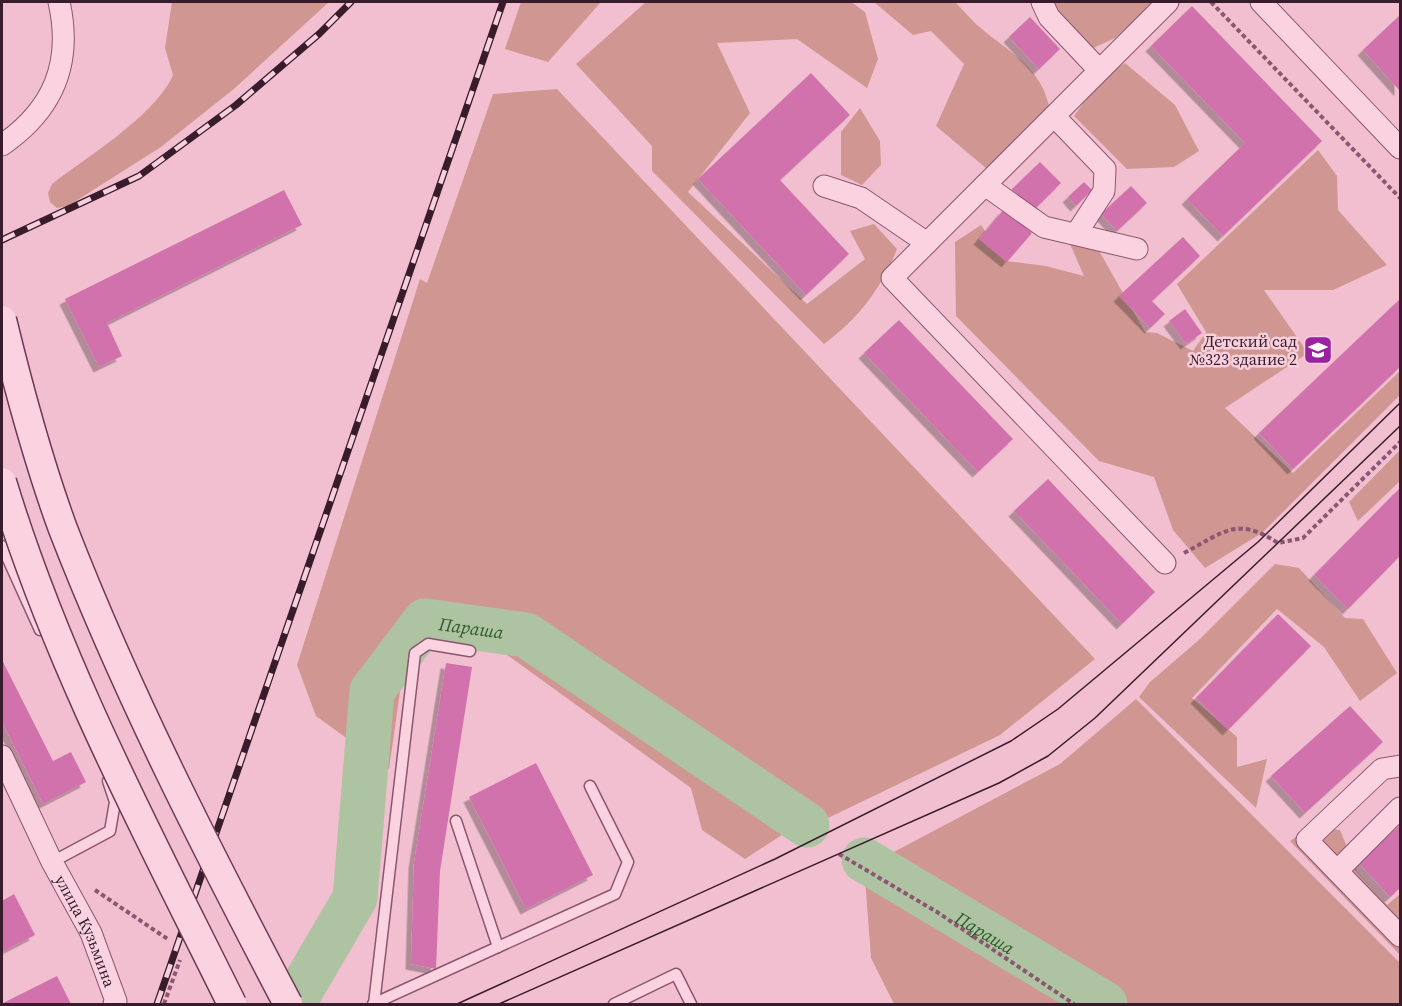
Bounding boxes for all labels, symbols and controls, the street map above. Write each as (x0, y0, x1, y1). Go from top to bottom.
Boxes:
place label: Детский сад №323 здание 2 (1189, 330, 1297, 370)
school or university icon: Детский сад №323 здание 2 (1302, 334, 1334, 366)
water label: Параша (436, 610, 506, 644)
street label: улица Кузьмина (50, 870, 121, 991)
water label: Параша (950, 904, 1020, 960)

